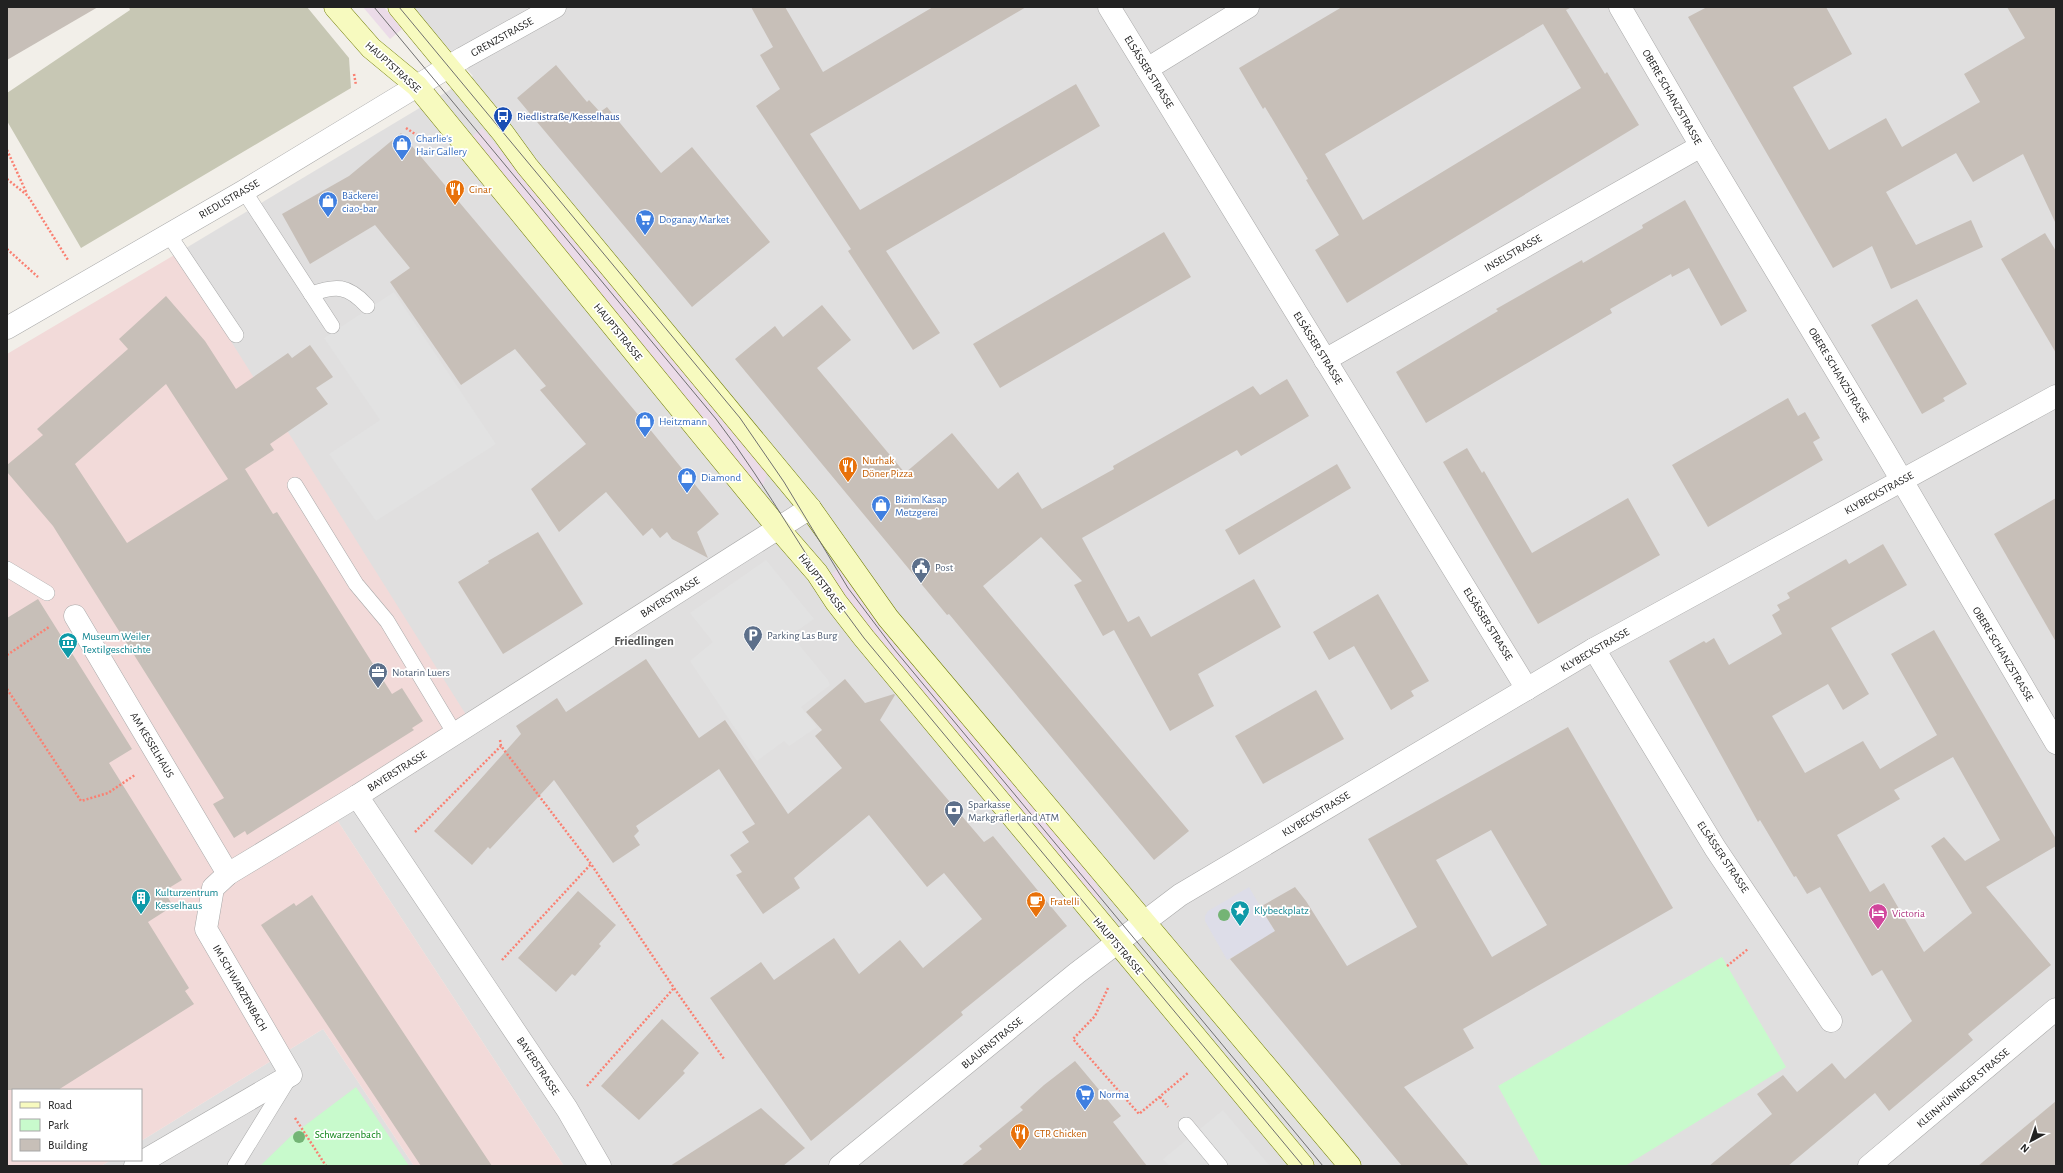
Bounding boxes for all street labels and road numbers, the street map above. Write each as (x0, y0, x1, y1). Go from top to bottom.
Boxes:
street label: GRENZSTRASSE (469, 15, 536, 59)
street label: ELSÄSSER STRASSE (1122, 34, 1176, 111)
street label: HAUPTSTRASSE (363, 39, 423, 95)
street label: OBERE SCHANZSTRASSE (1640, 47, 1704, 147)
street label: RIEDLISTRASSE (197, 177, 262, 221)
street label: INSELSTRASSE (1482, 232, 1544, 274)
street label: HAUPTSTRASSE (592, 301, 645, 363)
street label: ELSÄSSER STRASSE (1291, 310, 1345, 387)
street label: OBERE SCHANZSTRASSE (1806, 326, 1872, 425)
street label: KLYBECKSTRASSE (1843, 469, 1916, 517)
street label: HAUPTSTRASSE (797, 552, 848, 615)
street label: BAYERSTRASSE (638, 574, 702, 620)
street label: ELSÄSSER STRASSE (1461, 586, 1515, 663)
street label: OBERE SCHANZSTRASSE (1970, 605, 2036, 704)
street label: KLYBECKSTRASSE (1559, 626, 1632, 674)
street label: AM KESSELHAUS (128, 710, 176, 780)
street label: BAYERSTRASSE (365, 748, 429, 794)
street label: KLYBECKSTRASSE (1280, 789, 1352, 839)
street label: ELSÄSSER STRASSE (1695, 819, 1751, 895)
street label: HAUPTSTRASSE (1091, 916, 1145, 977)
street label: IM SCHWARZENBACH (211, 943, 269, 1033)
street label: BLAUENSTRASSE (959, 1015, 1025, 1071)
street label: BAYERSTRASSE (515, 1035, 562, 1098)
street label: KLEINHÜNINGER STRASSE (1915, 1046, 2012, 1130)

